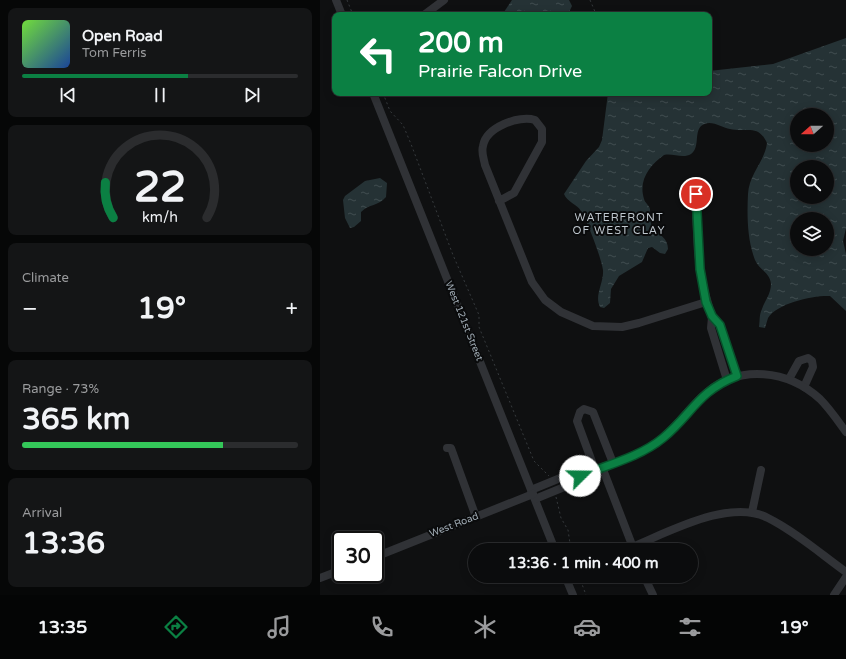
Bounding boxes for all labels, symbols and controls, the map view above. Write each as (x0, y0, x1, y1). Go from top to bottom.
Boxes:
text: 200 m (418, 26, 504, 60)
text: Open Road (82, 27, 163, 45)
icon: left (352, 28, 404, 80)
text: Tom Ferris (82, 45, 146, 61)
text: Prairie Falcon Drive (418, 60, 582, 82)
icon: previous (57, 84, 79, 106)
icon: pause (149, 84, 171, 106)
icon: next (241, 84, 263, 106)
north arrow (790, 108, 834, 152)
map controls (790, 108, 834, 256)
button: search (790, 160, 834, 204)
text: 22 (134, 163, 186, 213)
pin (679, 177, 713, 211)
icon: arrive (685, 183, 707, 205)
text: km/h (142, 209, 178, 226)
district label: WATERFRONT OF WEST CLAY (573, 211, 665, 237)
button: layers (790, 212, 834, 256)
text: Climate (22, 270, 69, 286)
street label: West 121st Street (442, 279, 486, 363)
text: 19° (137, 290, 186, 327)
text: − (22, 296, 38, 322)
text: + (286, 296, 298, 322)
text: Range · 73% (22, 381, 99, 397)
text: 365 km (22, 401, 130, 438)
position arrow (559, 455, 601, 497)
text: Arrival (22, 505, 62, 521)
street label: West Road (428, 510, 480, 540)
text: 13:36 (22, 525, 105, 562)
speed limit sign: 30 (332, 531, 384, 583)
text: 13:36 · 1 min · 400 m (508, 554, 658, 572)
icon: directions (162, 613, 190, 641)
icon: music (265, 613, 293, 641)
icon: phone (368, 613, 396, 641)
icon: climate (471, 613, 499, 641)
icon: car (573, 613, 601, 641)
icon: filters (676, 613, 704, 641)
text: 13:35 (37, 616, 87, 638)
text: 19° (779, 616, 809, 638)

